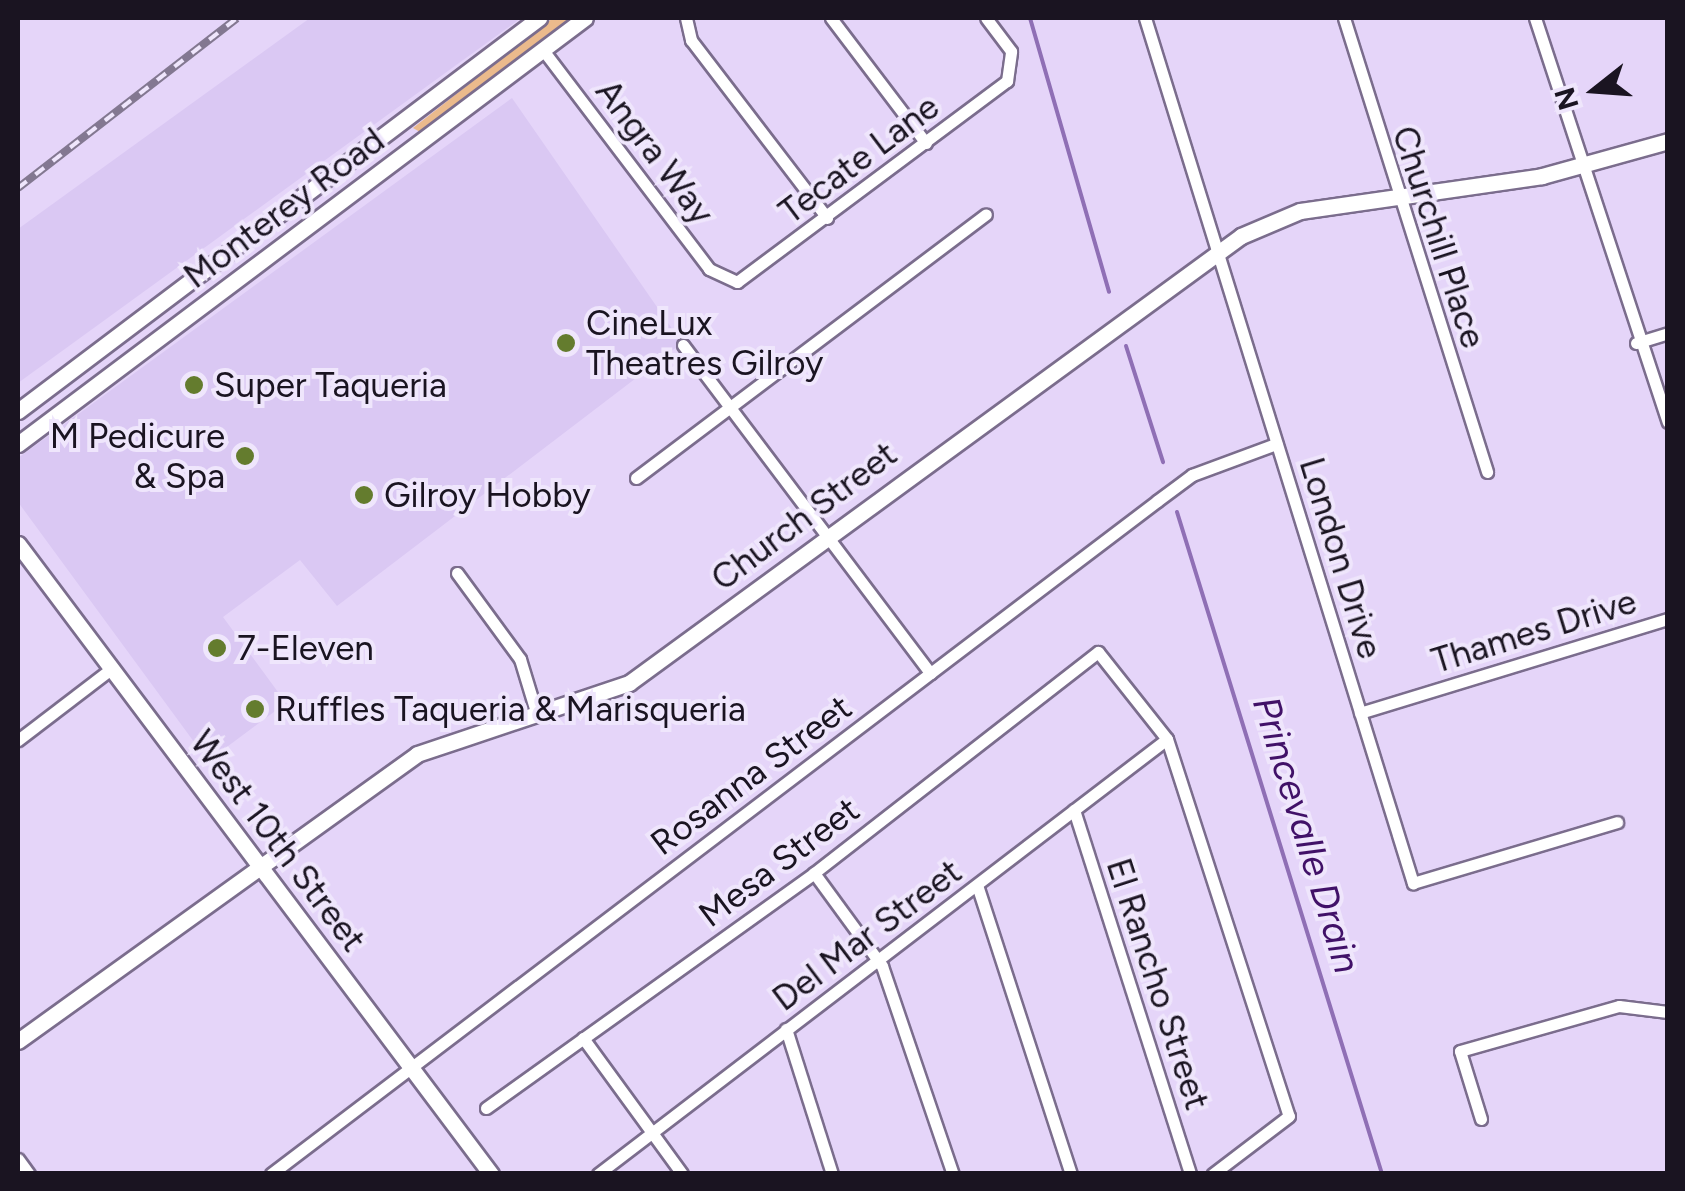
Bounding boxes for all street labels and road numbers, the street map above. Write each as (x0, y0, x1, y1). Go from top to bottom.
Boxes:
street label: Angra Way (587, 71, 723, 233)
street label: Tecate Lane (771, 85, 947, 233)
street label: Monterey Road (176, 119, 392, 297)
street label: Churchill Place (1383, 121, 1495, 353)
street label: Church Street (703, 433, 905, 599)
street label: London Drive (1291, 452, 1391, 664)
street label: Thames Drive (1427, 580, 1641, 682)
street label: Rosanna Street (643, 686, 859, 864)
street label: West 10th Street (181, 722, 375, 960)
street label: Mesa Street (691, 788, 867, 936)
street label: Del Mar Street (764, 850, 970, 1020)
street label: El Rancho Street (1098, 853, 1218, 1115)

